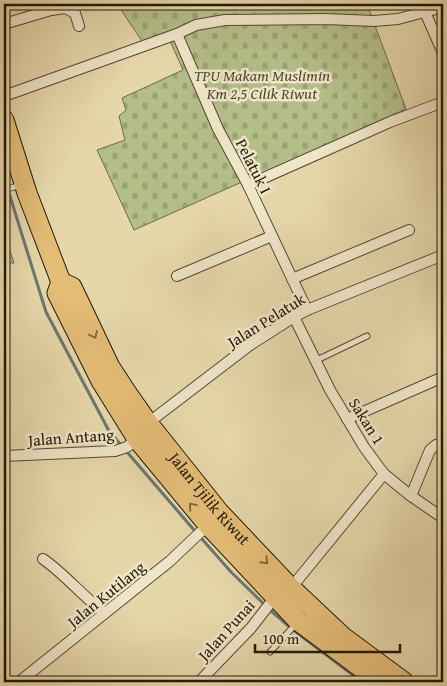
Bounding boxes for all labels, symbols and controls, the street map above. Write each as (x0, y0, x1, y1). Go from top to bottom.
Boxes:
park label: TPU Makam Muslimin Km 2,5 Cilik Riwut (194, 63, 330, 105)
street label: Pelatuk I (230, 134, 278, 198)
street label: Jalan Pelatuk (221, 286, 310, 354)
one-way arrow (88, 330, 98, 339)
street label: Sakan 1 (343, 393, 391, 449)
street label: Jalan Antang (25, 422, 115, 452)
street label: Jalan Tjilik Riwut (162, 445, 256, 550)
one-way arrow (189, 502, 198, 511)
street label: Jalan Kutilang (60, 555, 150, 634)
one-way arrow (259, 556, 268, 565)
street label: Jalan Punai (190, 594, 261, 668)
scale bar (255, 621, 400, 653)
text: 100 m (262, 628, 300, 649)

